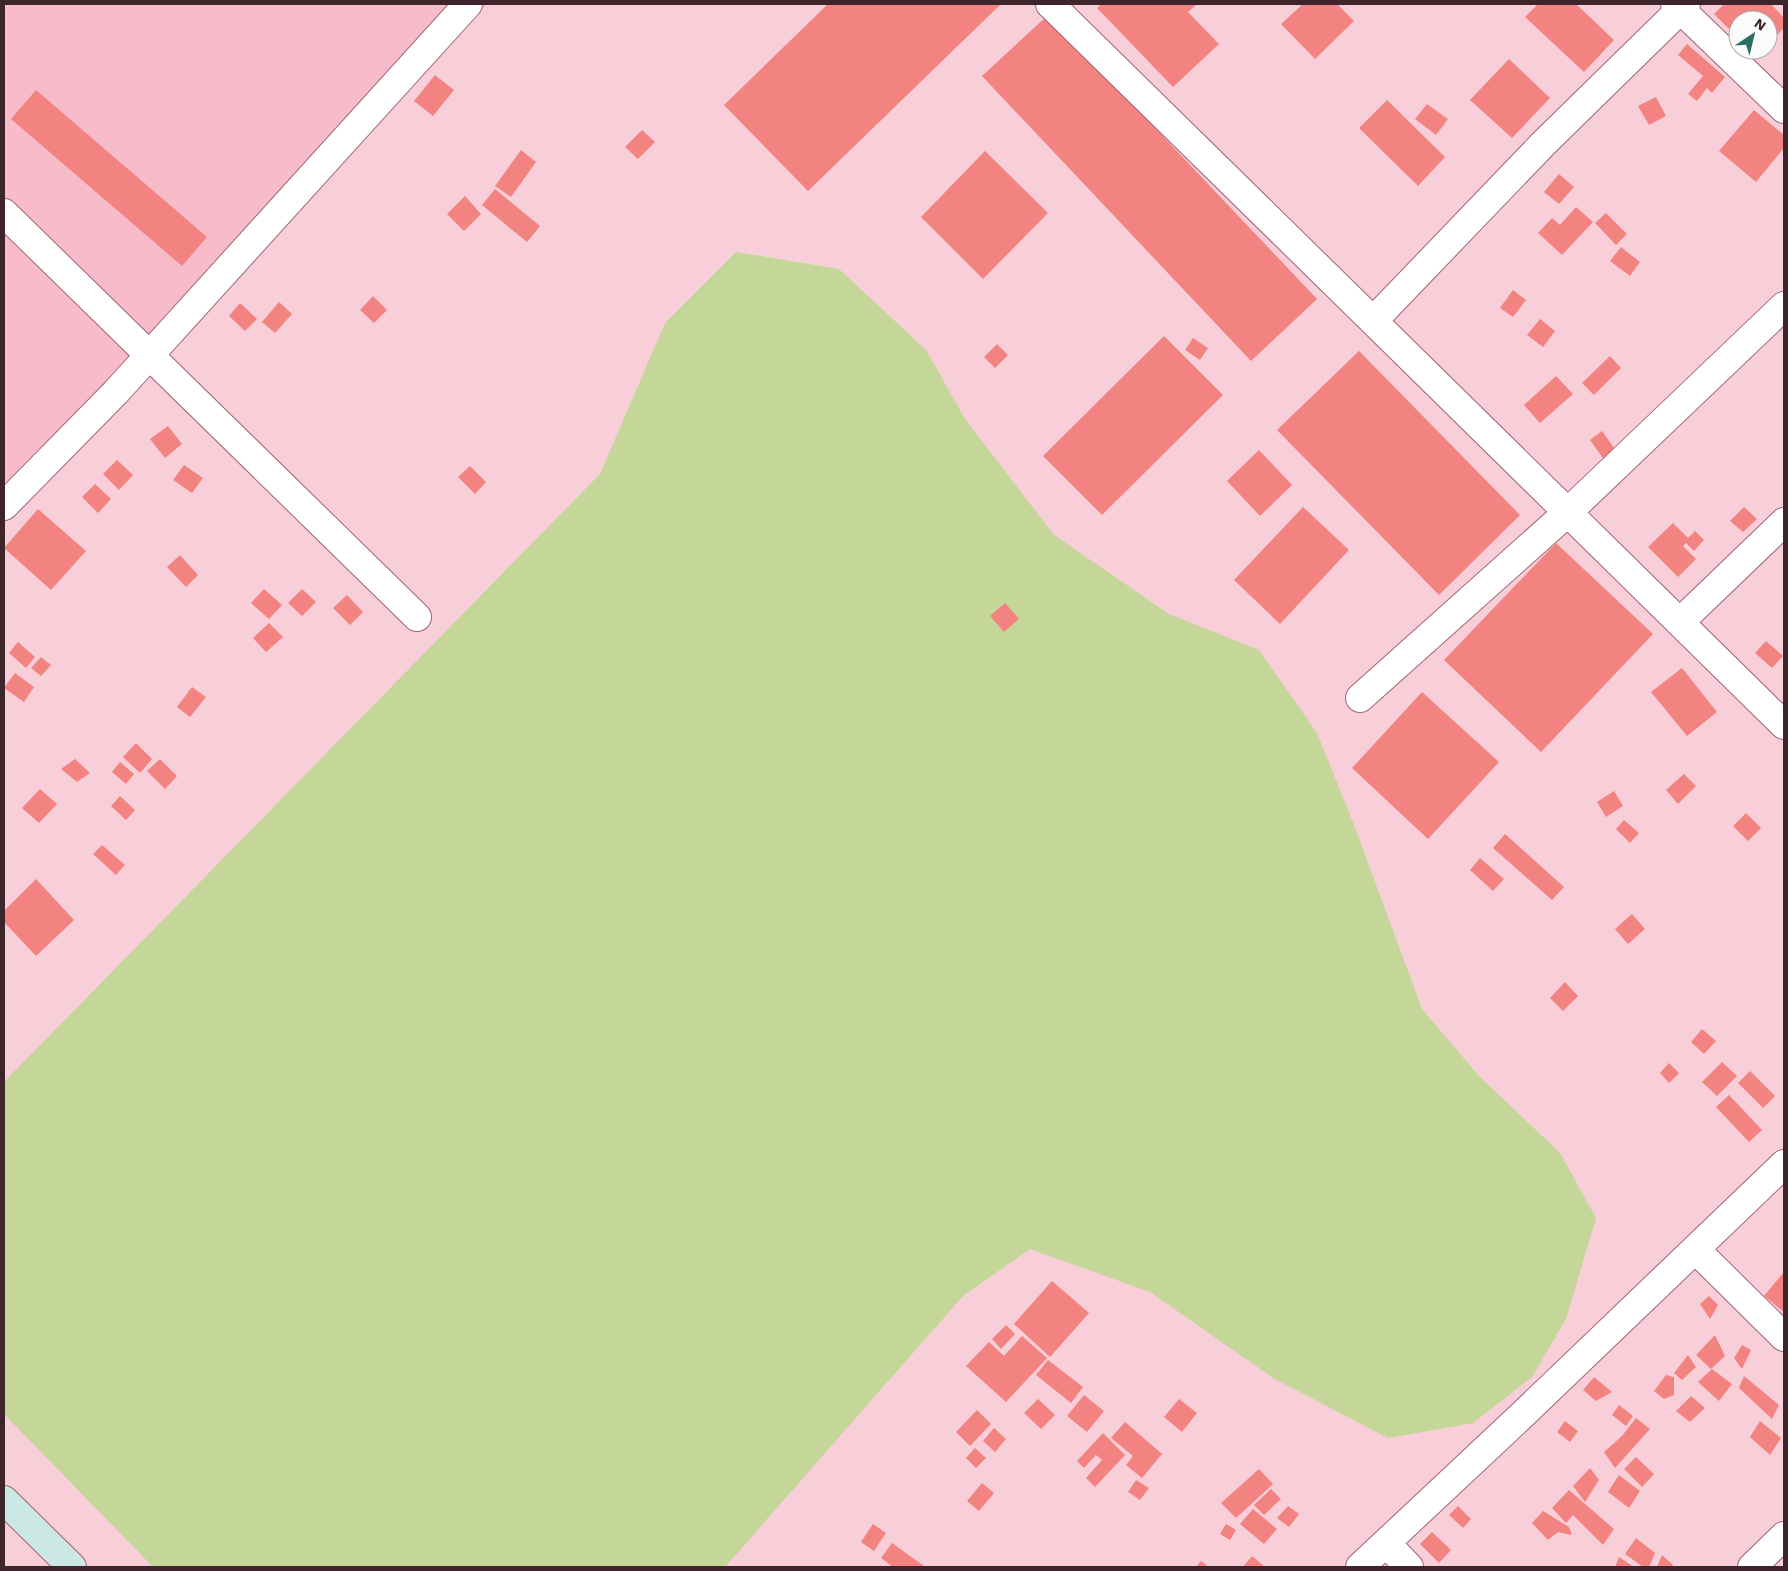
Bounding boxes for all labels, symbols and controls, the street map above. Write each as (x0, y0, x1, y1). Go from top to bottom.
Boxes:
north arrow (1728, 10, 1778, 60)
text: N (1752, 15, 1769, 34)

